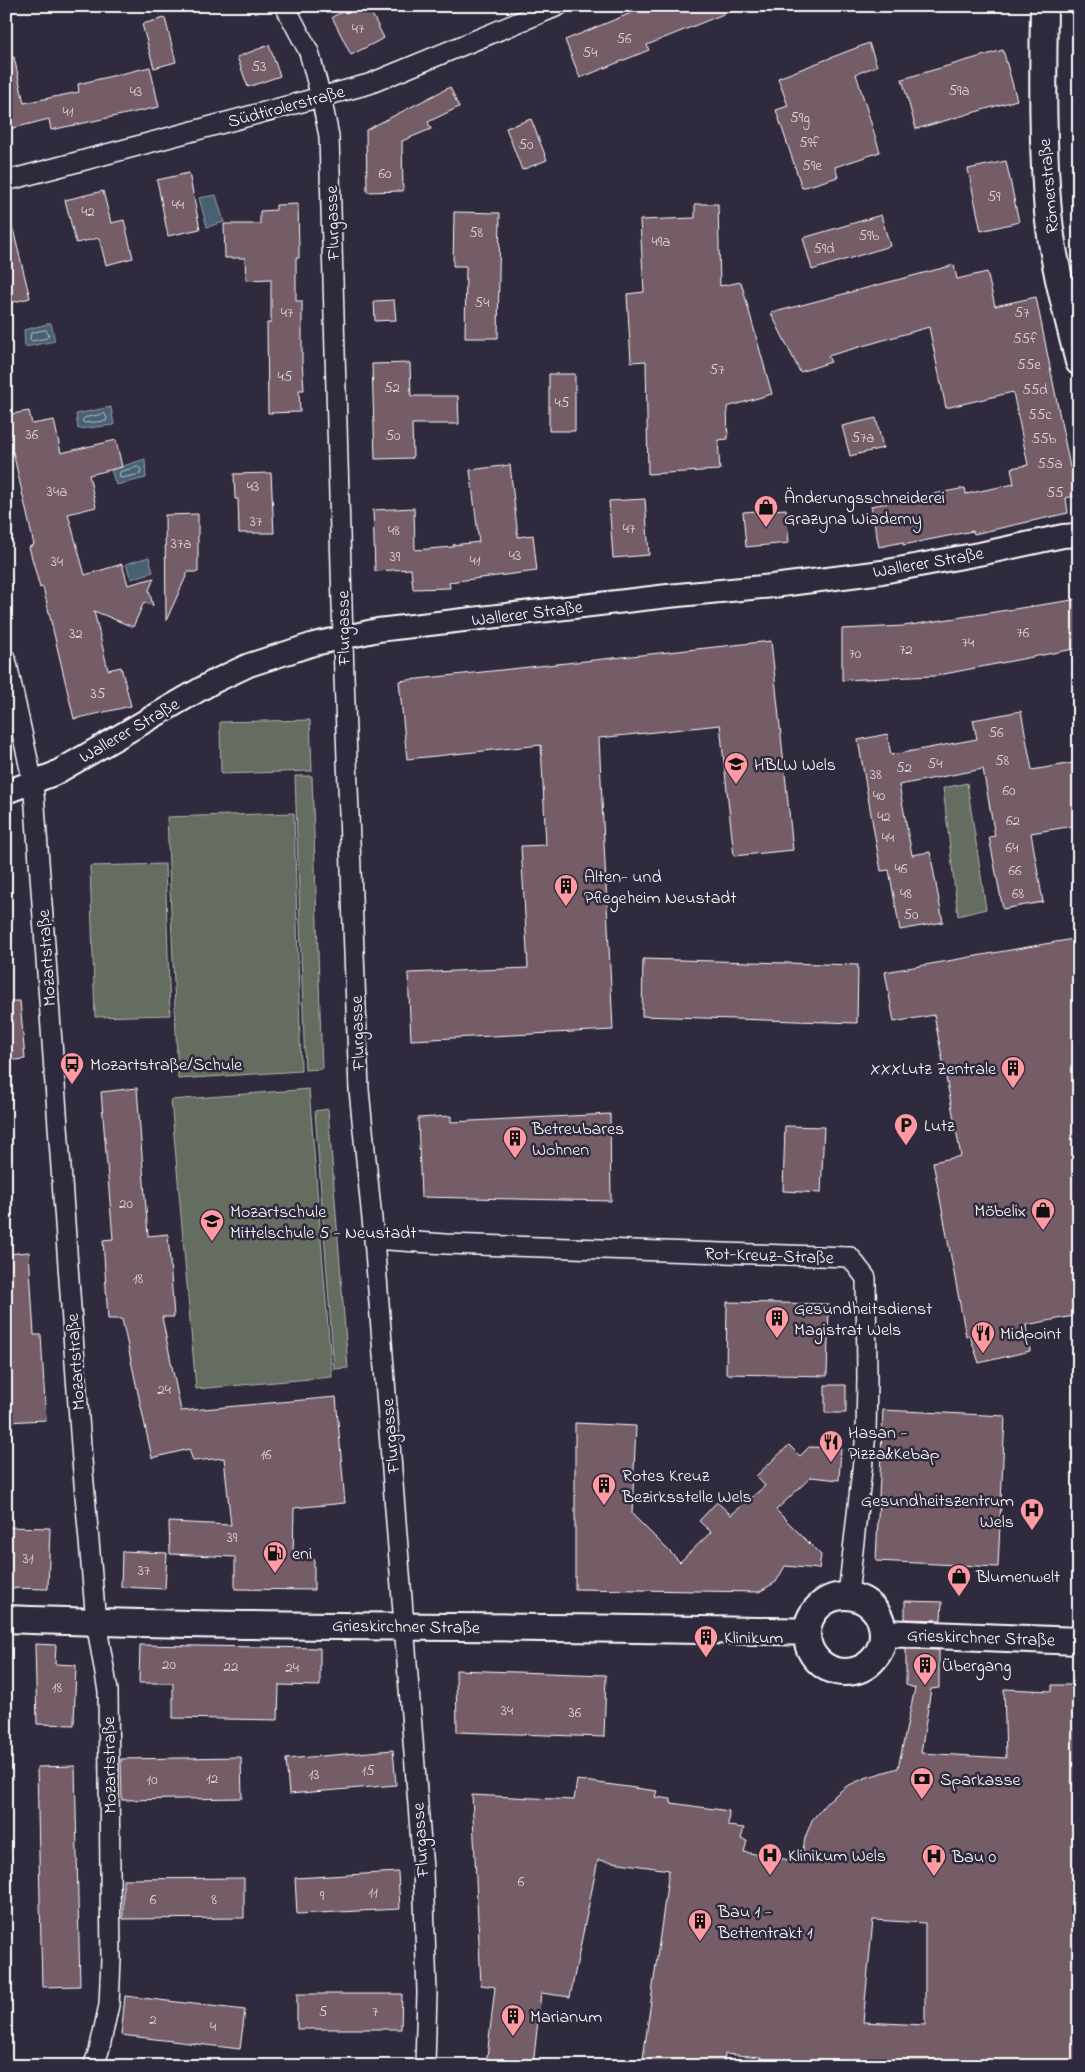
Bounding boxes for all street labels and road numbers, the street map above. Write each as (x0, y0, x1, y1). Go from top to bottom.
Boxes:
street label: Südtirolerstraße (225, 80, 349, 136)
street label: Römerstraße (1033, 136, 1067, 234)
street label: Flurgasse (320, 184, 349, 262)
street label: Wallerer Straße (871, 541, 987, 586)
street label: Flurgasse (331, 589, 360, 667)
street label: Wallerer Straße (470, 595, 585, 635)
street label: Wallerer Straße (75, 692, 186, 771)
street label: Mozartstraße (32, 908, 64, 1007)
street label: Flurgasse (345, 994, 374, 1072)
street label: Rot-Kreuz-Straße (704, 1242, 835, 1272)
street label: Mozartstraße (61, 1312, 93, 1411)
street label: Flurgasse (376, 1396, 409, 1475)
street label: Grieskirchner Straße (332, 1614, 481, 1642)
street label: Grieskirchner Straße (907, 1623, 1056, 1655)
street label: Mozartstraße (97, 1715, 125, 1814)
street label: Flurgasse (406, 1801, 439, 1879)

